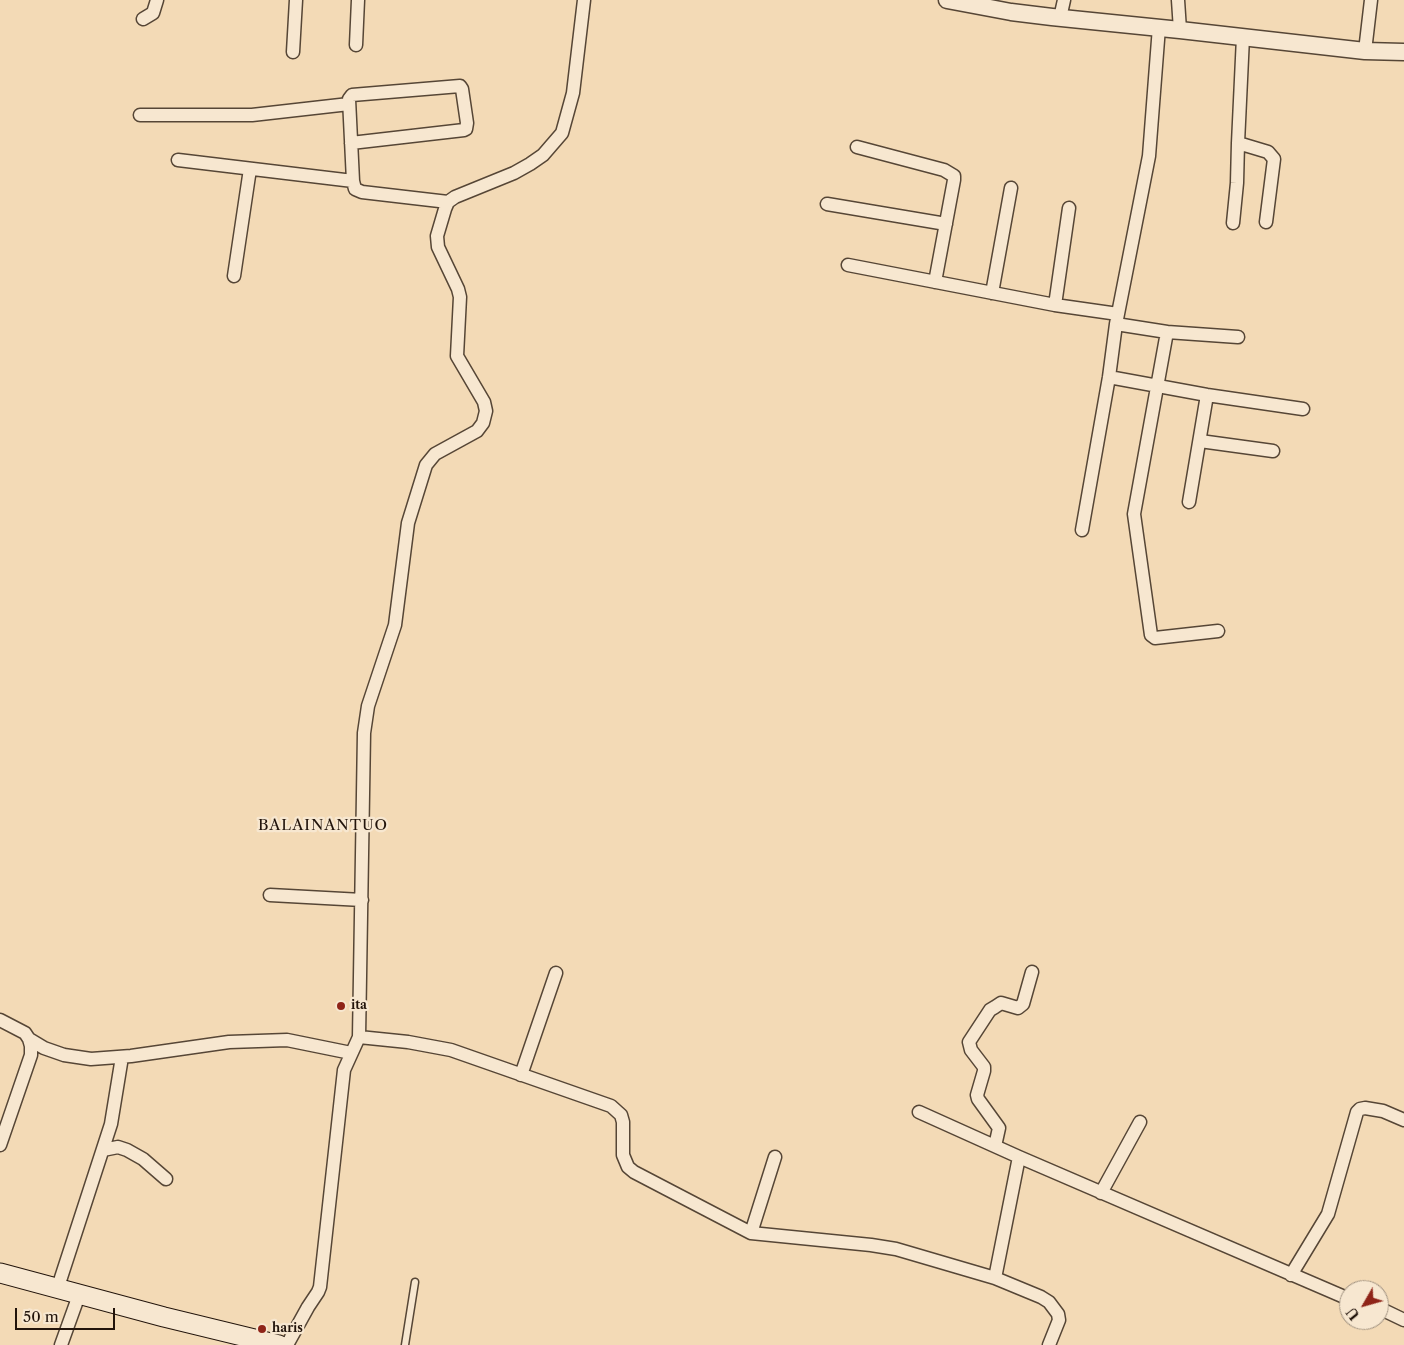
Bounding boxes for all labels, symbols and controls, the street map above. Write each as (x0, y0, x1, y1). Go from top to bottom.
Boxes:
district label: BALAINANTUO (257, 817, 389, 835)
place label: ita (351, 999, 367, 1013)
marker: ita (335, 1000, 347, 1012)
north arrow (1339, 1280, 1389, 1330)
scale bar (18, 1298, 118, 1330)
text: U (1342, 1304, 1364, 1324)
text: 50 m (23, 1307, 59, 1326)
place label: haris (272, 1322, 303, 1336)
marker: haris (256, 1323, 268, 1335)

